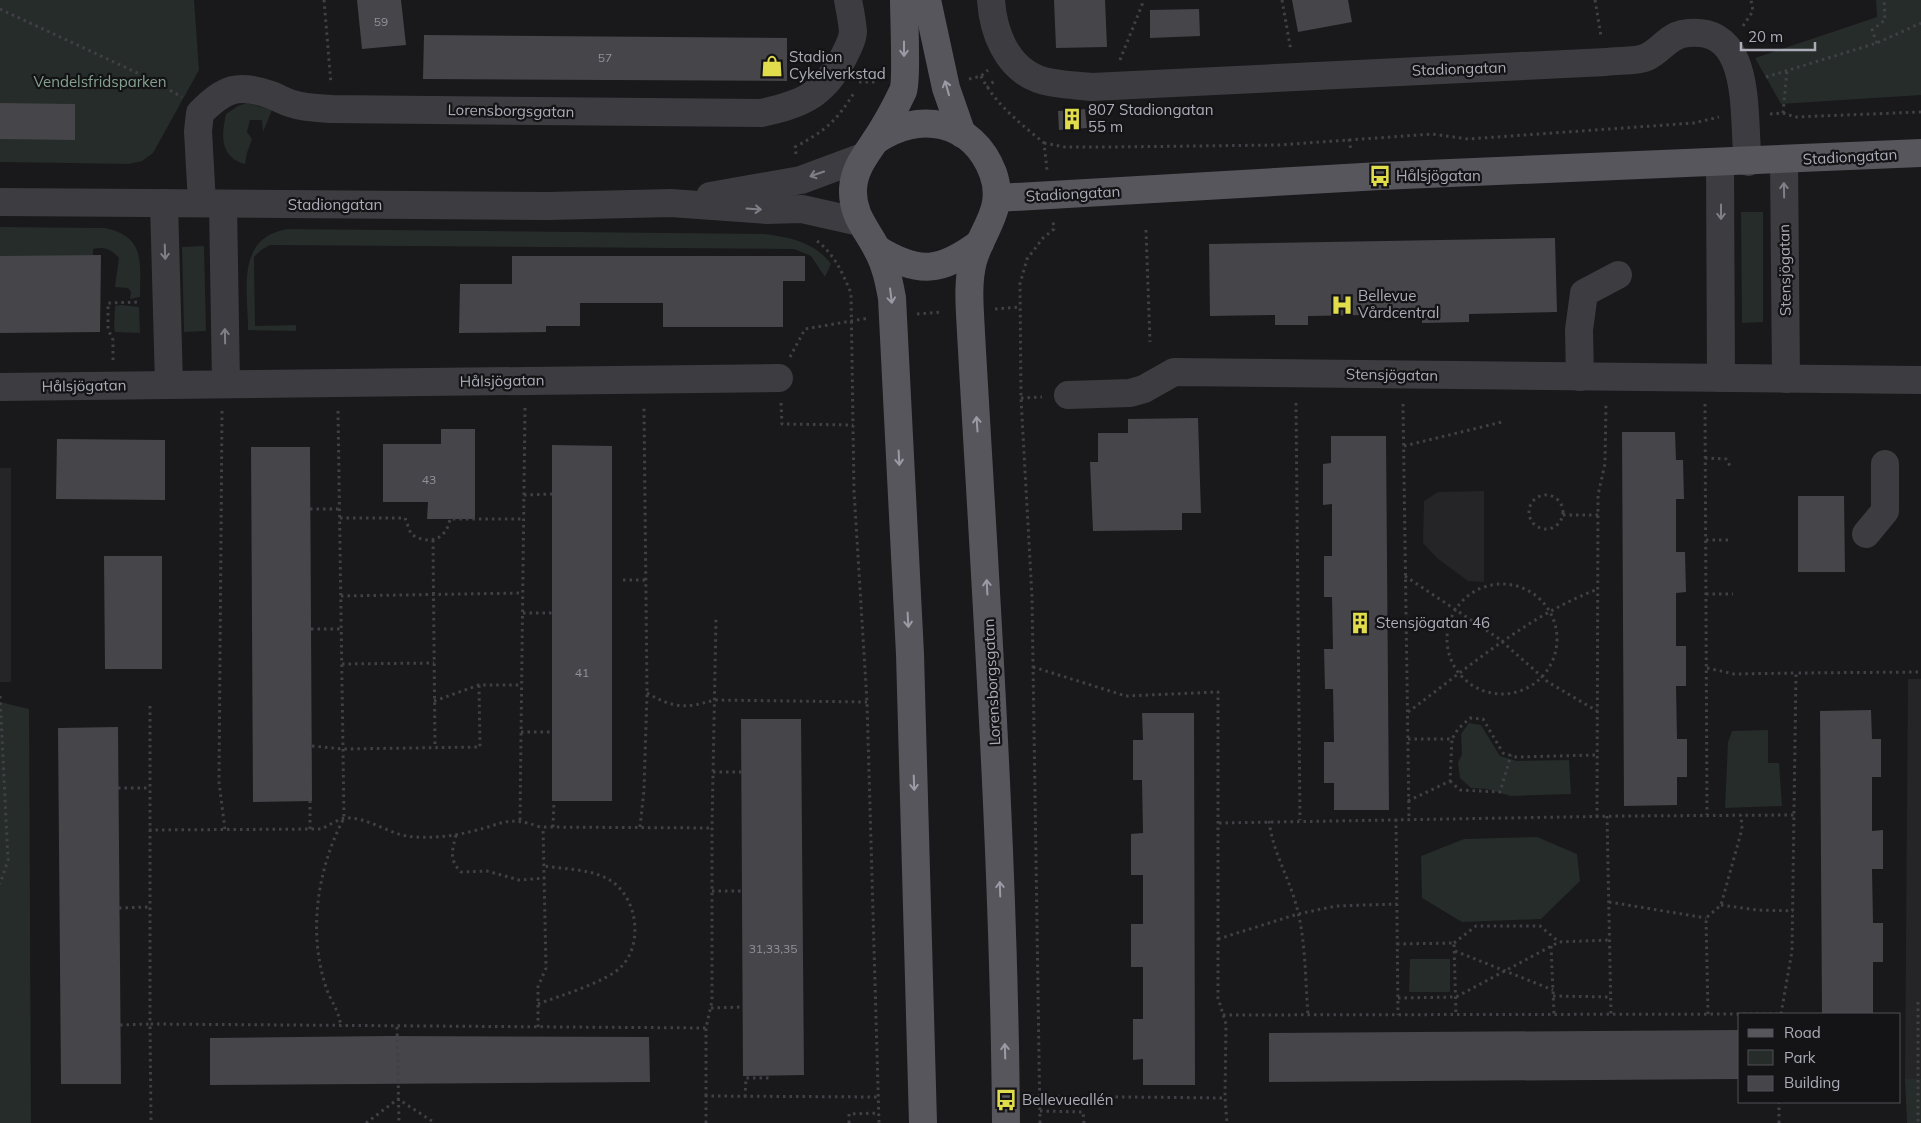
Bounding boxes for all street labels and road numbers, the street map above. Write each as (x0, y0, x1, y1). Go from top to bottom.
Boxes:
street label: Stadiongatan (1411, 57, 1507, 80)
street label: Lorensborgsgatan (447, 100, 575, 121)
street label: Stadiongatan (1802, 145, 1898, 168)
street label: Stadiongatan (1025, 182, 1121, 205)
street label: Stadiongatan (288, 195, 382, 214)
street label: Stensjögatan (1774, 224, 1795, 316)
street label: Stensjögatan (1346, 364, 1438, 385)
street label: Hålsjögatan (459, 370, 545, 391)
street label: Hålsjögatan (41, 375, 127, 396)
street label: Lorensborgsgatan (979, 618, 1004, 746)

